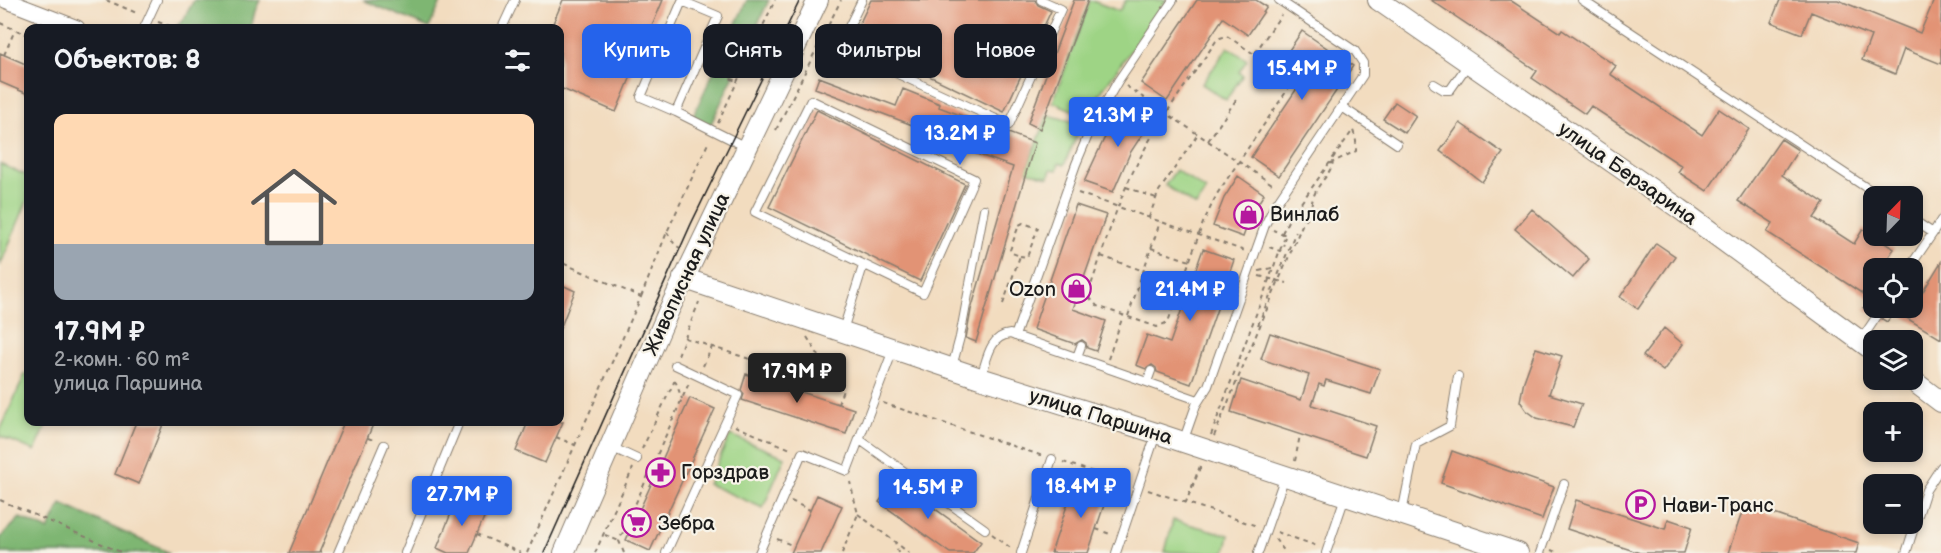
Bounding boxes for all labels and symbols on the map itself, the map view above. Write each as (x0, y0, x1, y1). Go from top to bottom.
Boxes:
pin: 15.4M ₽ (1247, 50, 1357, 101)
pin: 21.3M ₽ (1063, 97, 1173, 148)
pin: 13.2M ₽ (905, 115, 1015, 166)
street label: улица Берзарина (1553, 117, 1702, 231)
north arrow (1863, 186, 1923, 246)
street label: Живописная улица (639, 189, 735, 360)
shop icon: Винлаб (1233, 198, 1265, 230)
place label: Винлаб (1270, 203, 1339, 227)
pin: 21.4M ₽ (1135, 271, 1245, 322)
shop icon: Ozon (1061, 273, 1093, 305)
place label: Ozon (1009, 278, 1056, 302)
pin: 17.9M ₽ (742, 353, 852, 404)
street label: улица Паршина (1026, 384, 1175, 450)
pharmacy icon: Горздрав (644, 456, 676, 488)
place label: Горздрав (681, 461, 769, 485)
pin: 18.4M ₽ (1026, 468, 1136, 519)
pin: 14.5M ₽ (873, 469, 983, 520)
pin: 27.7M ₽ (407, 476, 517, 527)
parking icon: Нави-Транс (1625, 489, 1657, 521)
place label: Нави-Транс (1662, 494, 1774, 518)
supermarket icon: Зебра (621, 507, 653, 539)
place label: Зебра (658, 512, 715, 536)

